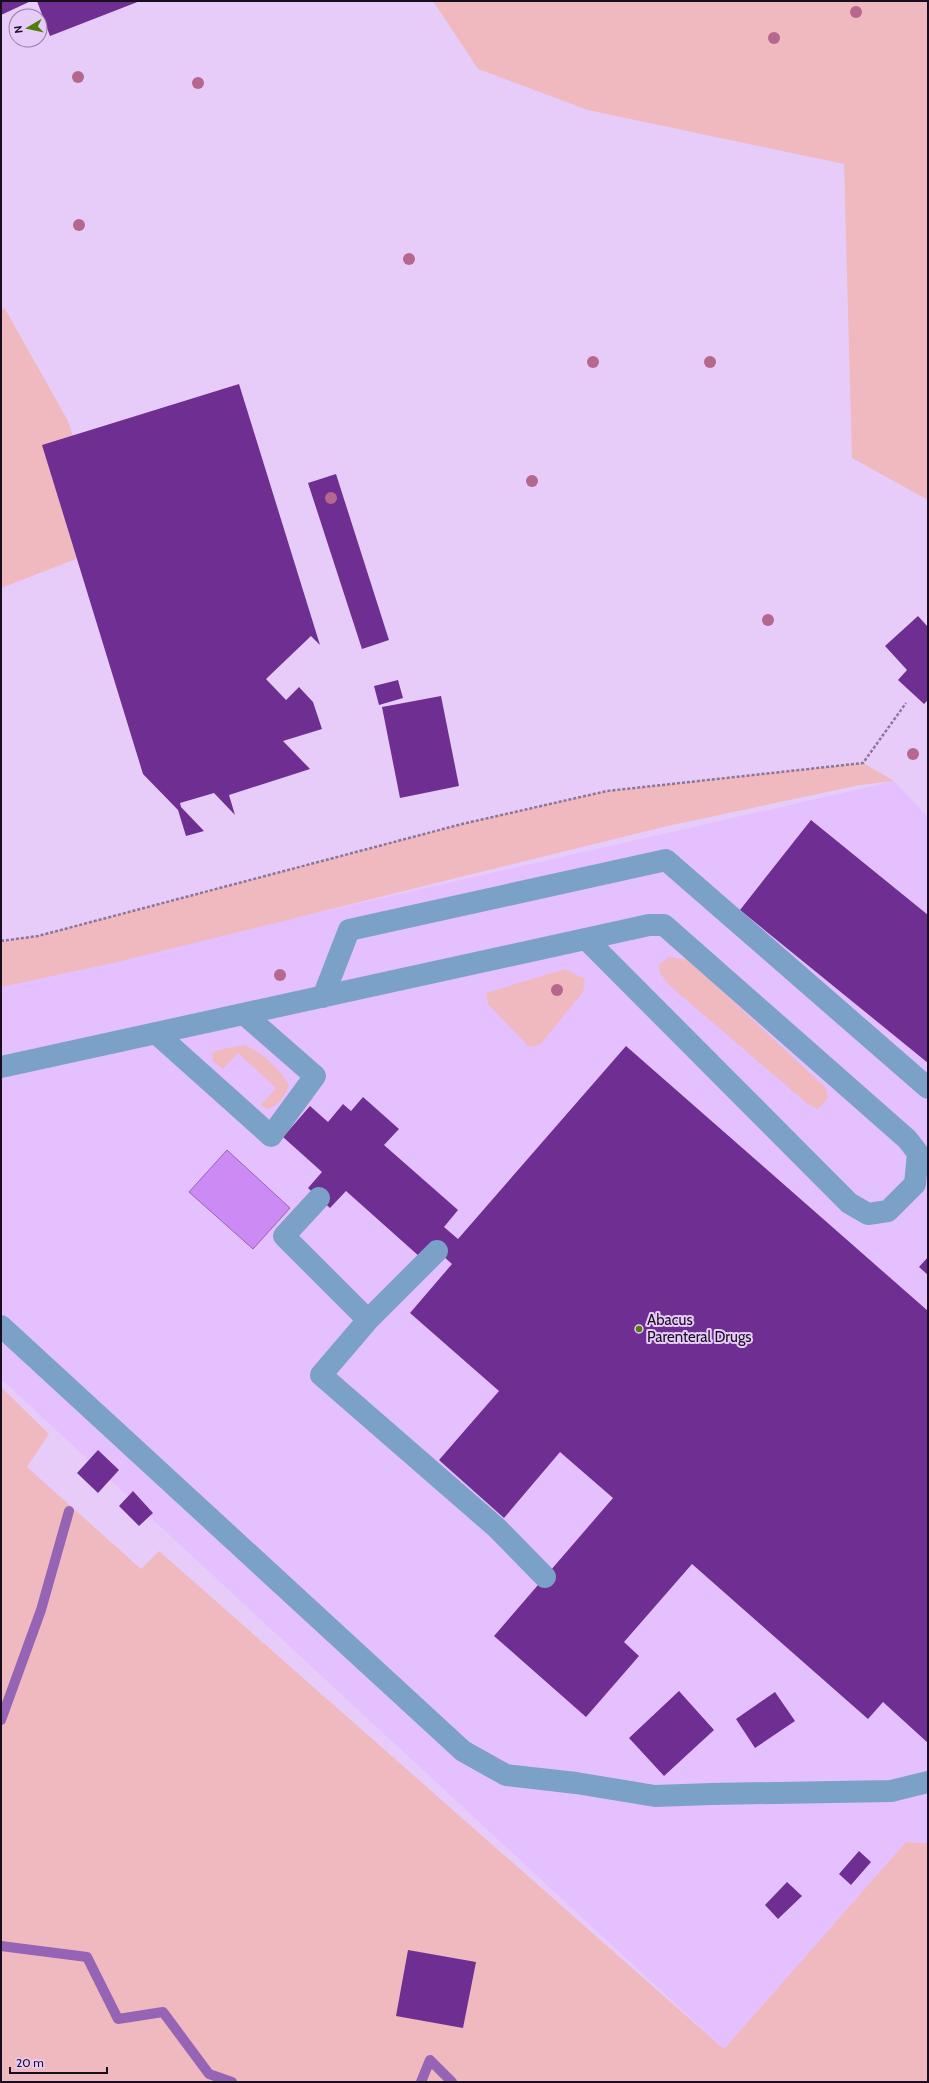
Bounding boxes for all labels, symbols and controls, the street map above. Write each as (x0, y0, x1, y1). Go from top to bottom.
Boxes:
north arrow (8, 8, 48, 48)
text: N (11, 25, 26, 35)
place label: Abacus Parenteral Drugs (647, 1311, 752, 1346)
marker: Abacus Parenteral Drugs (634, 1324, 644, 1334)
scale bar (10, 2049, 107, 2075)
text: 20 m (16, 2055, 44, 2070)

